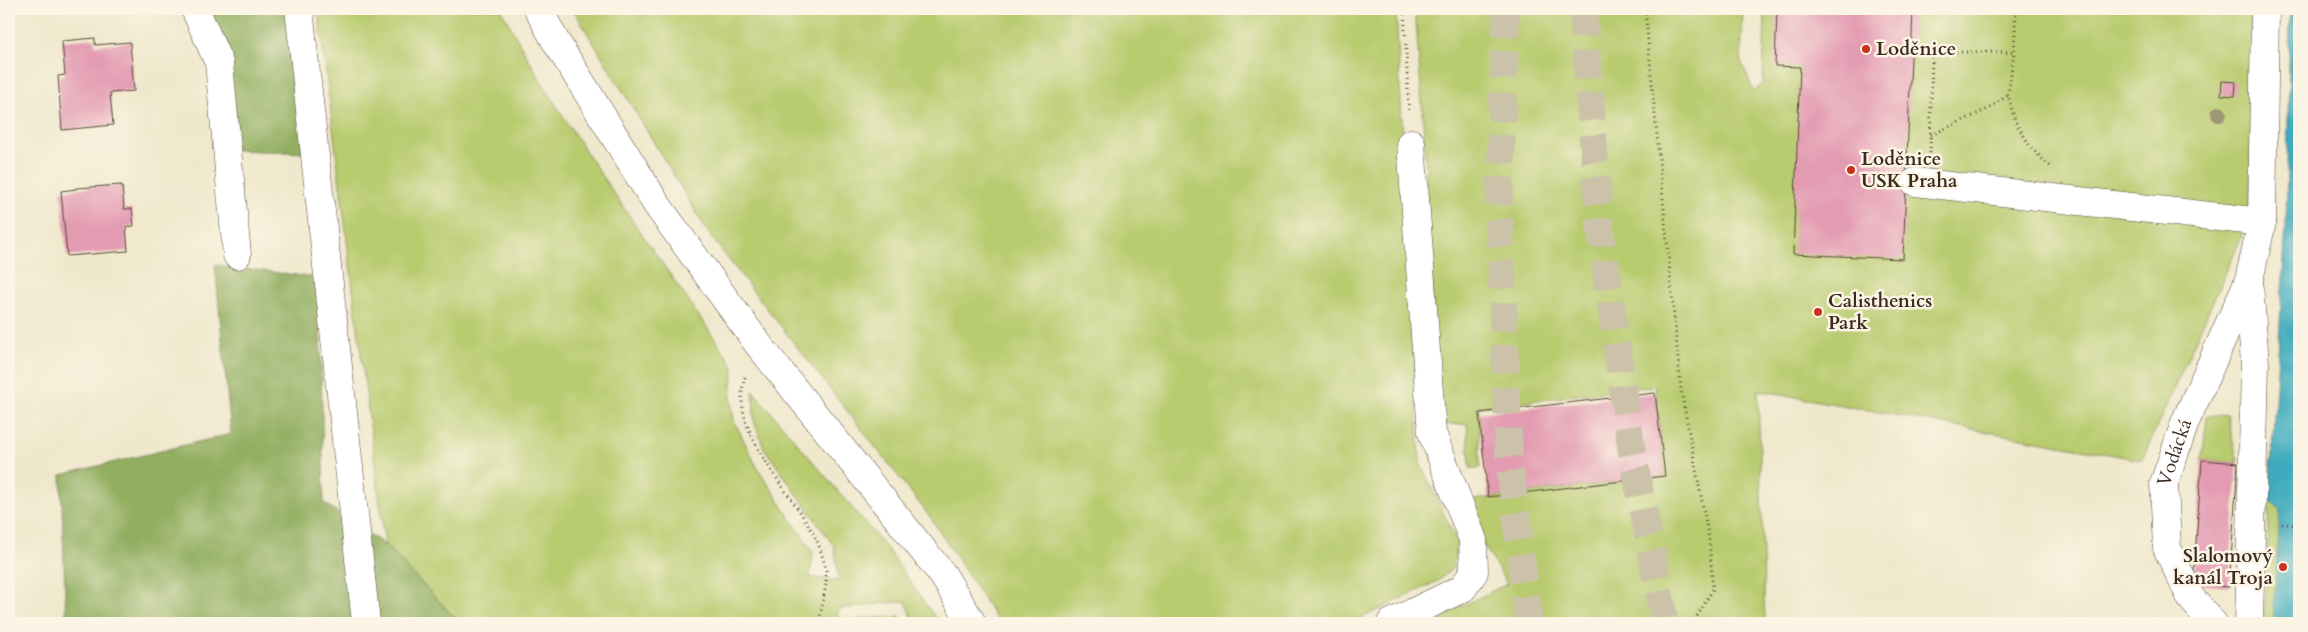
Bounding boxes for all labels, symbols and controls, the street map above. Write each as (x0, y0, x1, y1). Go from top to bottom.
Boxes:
place label: Loděnice (1876, 36, 1956, 62)
marker: Loděnice (1860, 43, 1872, 55)
place label: Loděnice USK Praha (1861, 146, 1958, 194)
marker: Loděnice USK Praha (1845, 164, 1857, 176)
place label: Calisthenics Park (1828, 288, 1932, 336)
marker: Calisthenics Park (1812, 306, 1824, 318)
street label: Vodácká (2151, 415, 2198, 490)
place label: Slalomový kanál Troja (2173, 543, 2274, 591)
marker: Slalomový kanál Troja (2277, 561, 2289, 573)

